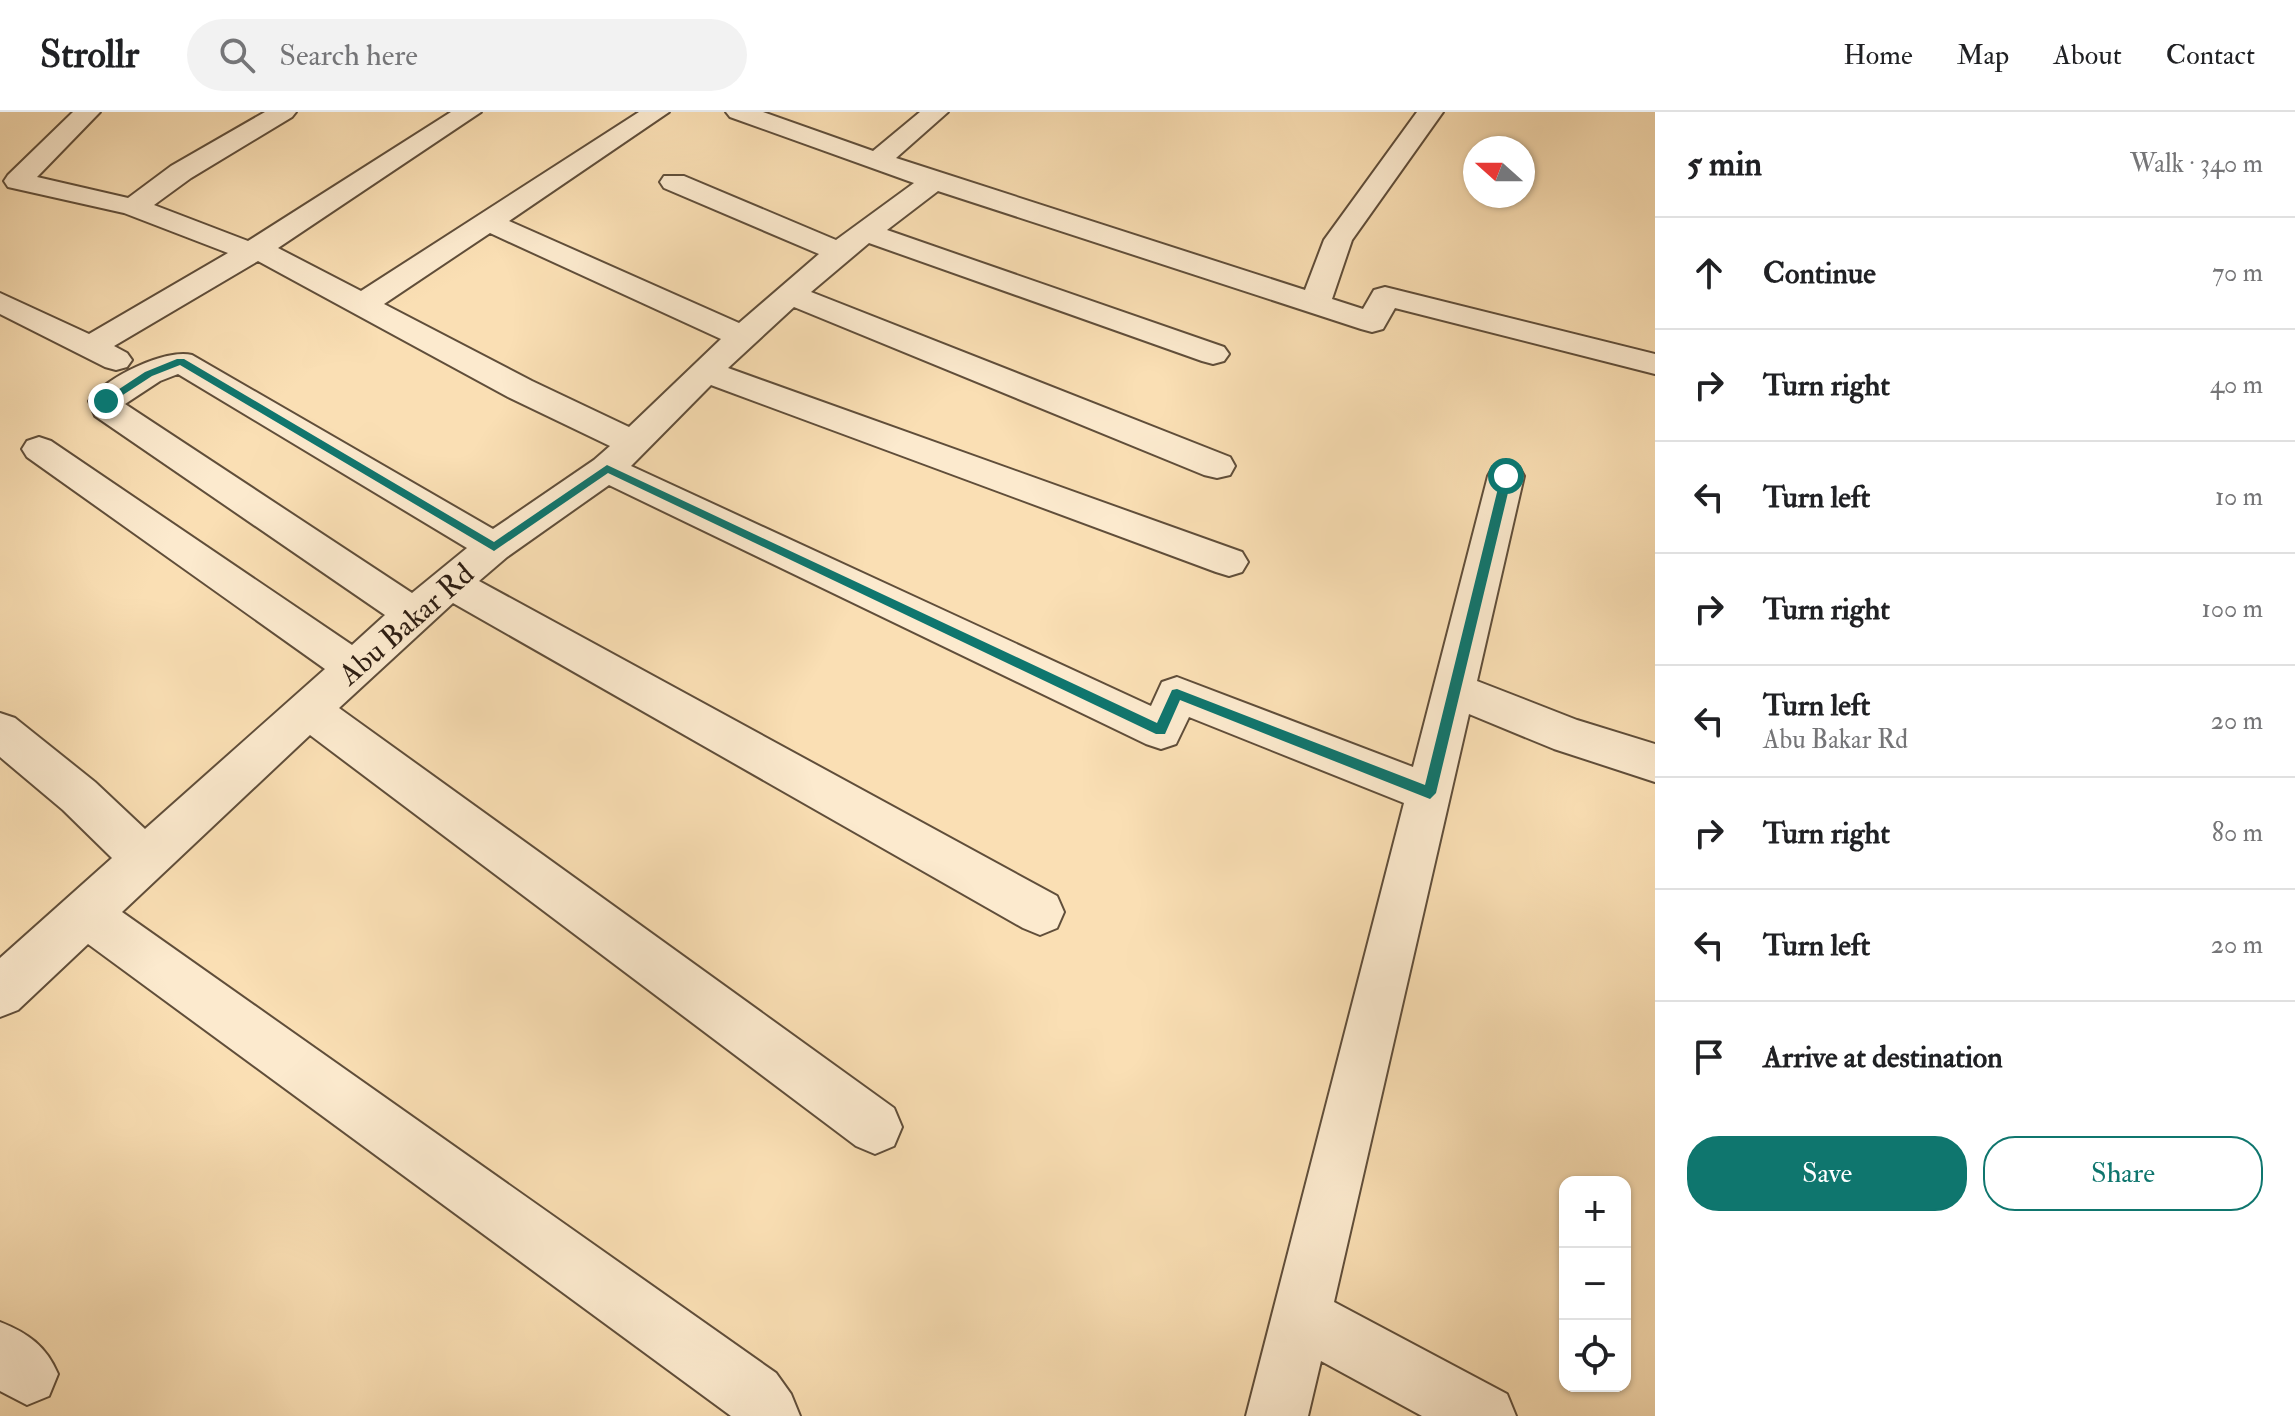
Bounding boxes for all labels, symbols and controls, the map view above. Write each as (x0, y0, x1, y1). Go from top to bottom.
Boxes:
search box (187, 19, 747, 91)
text: Strollr (40, 31, 139, 79)
icon: search (215, 33, 259, 77)
text: Search here (279, 37, 418, 74)
text: Home (1843, 38, 1913, 73)
text: Map (1957, 38, 2009, 73)
text: About (2053, 38, 2122, 73)
text: Contact (2166, 38, 2255, 73)
north arrow (1463, 136, 1535, 208)
text: 5 min (1687, 143, 1762, 186)
text: Walk · 340 m (2130, 148, 2263, 180)
icon: ahead (1687, 251, 1731, 295)
text: Continue (1763, 255, 1876, 292)
text: 70 m (2212, 257, 2263, 289)
icon: right (1687, 363, 1731, 407)
text: Turn right (1763, 367, 1890, 404)
text: 40 m (2210, 369, 2263, 401)
route end (88, 383, 124, 419)
route start (1488, 458, 1524, 494)
icon: left (1687, 475, 1731, 519)
text: Turn left (1763, 479, 1870, 516)
text: 10 m (2215, 481, 2263, 513)
street label: Abu Bakar Rd (330, 555, 482, 694)
icon: right (1687, 587, 1731, 631)
text: Turn right (1763, 591, 1890, 628)
text: 100 m (2202, 593, 2263, 625)
text: Turn left (1763, 687, 1870, 724)
icon: left (1687, 699, 1731, 743)
text: 20 m (2211, 705, 2263, 737)
text: Abu Bakar Rd (1763, 724, 1908, 756)
icon: right (1687, 811, 1731, 855)
text: Turn right (1763, 815, 1890, 852)
text: 80 m (2212, 817, 2263, 849)
icon: left (1687, 923, 1731, 967)
text: Turn left (1763, 927, 1870, 964)
text: 20 m (2211, 929, 2263, 961)
icon: arrive (1687, 1035, 1731, 1079)
text: Arrive at destination (1763, 1039, 2003, 1076)
button: Save (1687, 1136, 1967, 1211)
button: Share (1983, 1136, 2263, 1211)
map controls (1559, 1176, 1631, 1392)
button: + (1559, 1176, 1631, 1248)
button: − (1559, 1248, 1631, 1320)
button: locate (1559, 1320, 1631, 1392)

